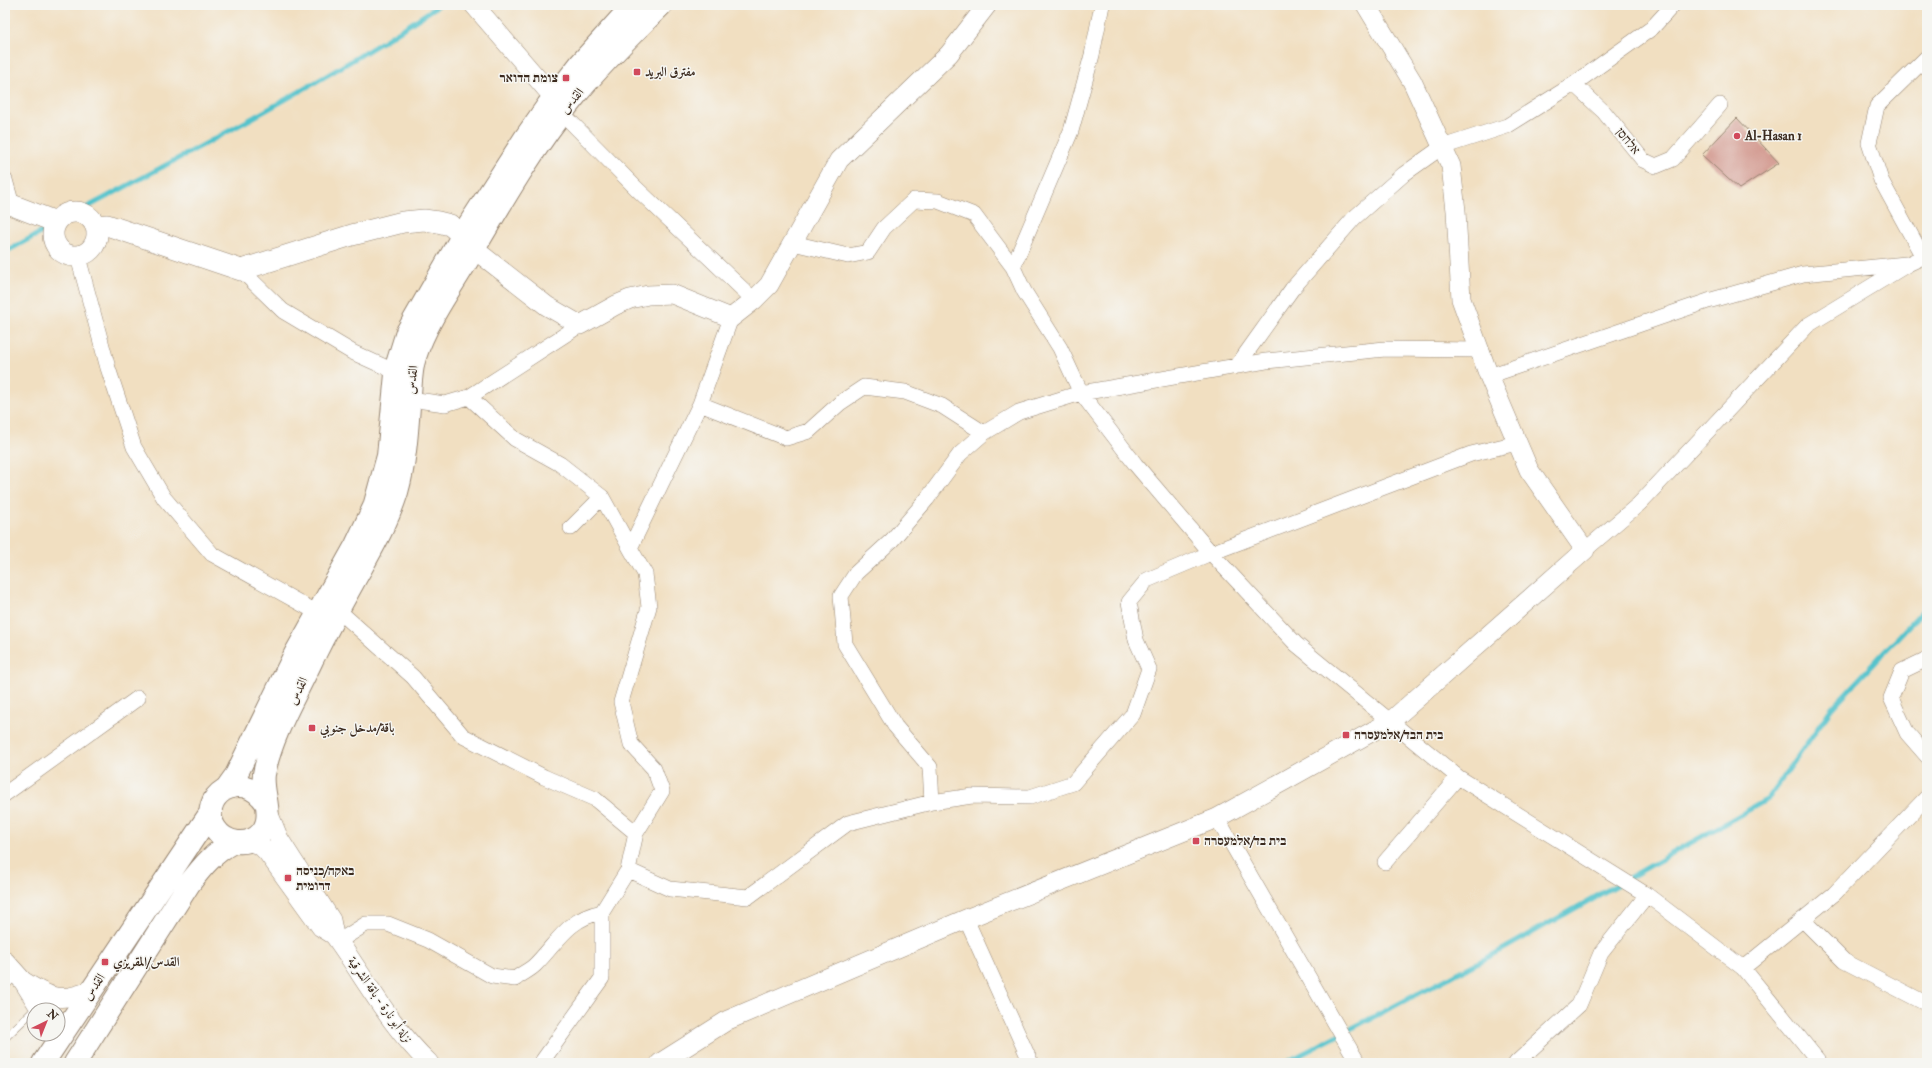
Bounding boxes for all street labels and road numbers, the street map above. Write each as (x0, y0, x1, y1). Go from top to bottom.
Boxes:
street label: القدس (557, 85, 587, 117)
street label: אלחסן (1612, 124, 1644, 158)
street label: القدس (403, 365, 421, 395)
street label: القدس (284, 674, 312, 708)
street label: نزلة أبو نارة - باقة الشرقية (344, 953, 417, 1046)
street label: القدس (79, 970, 109, 1004)

